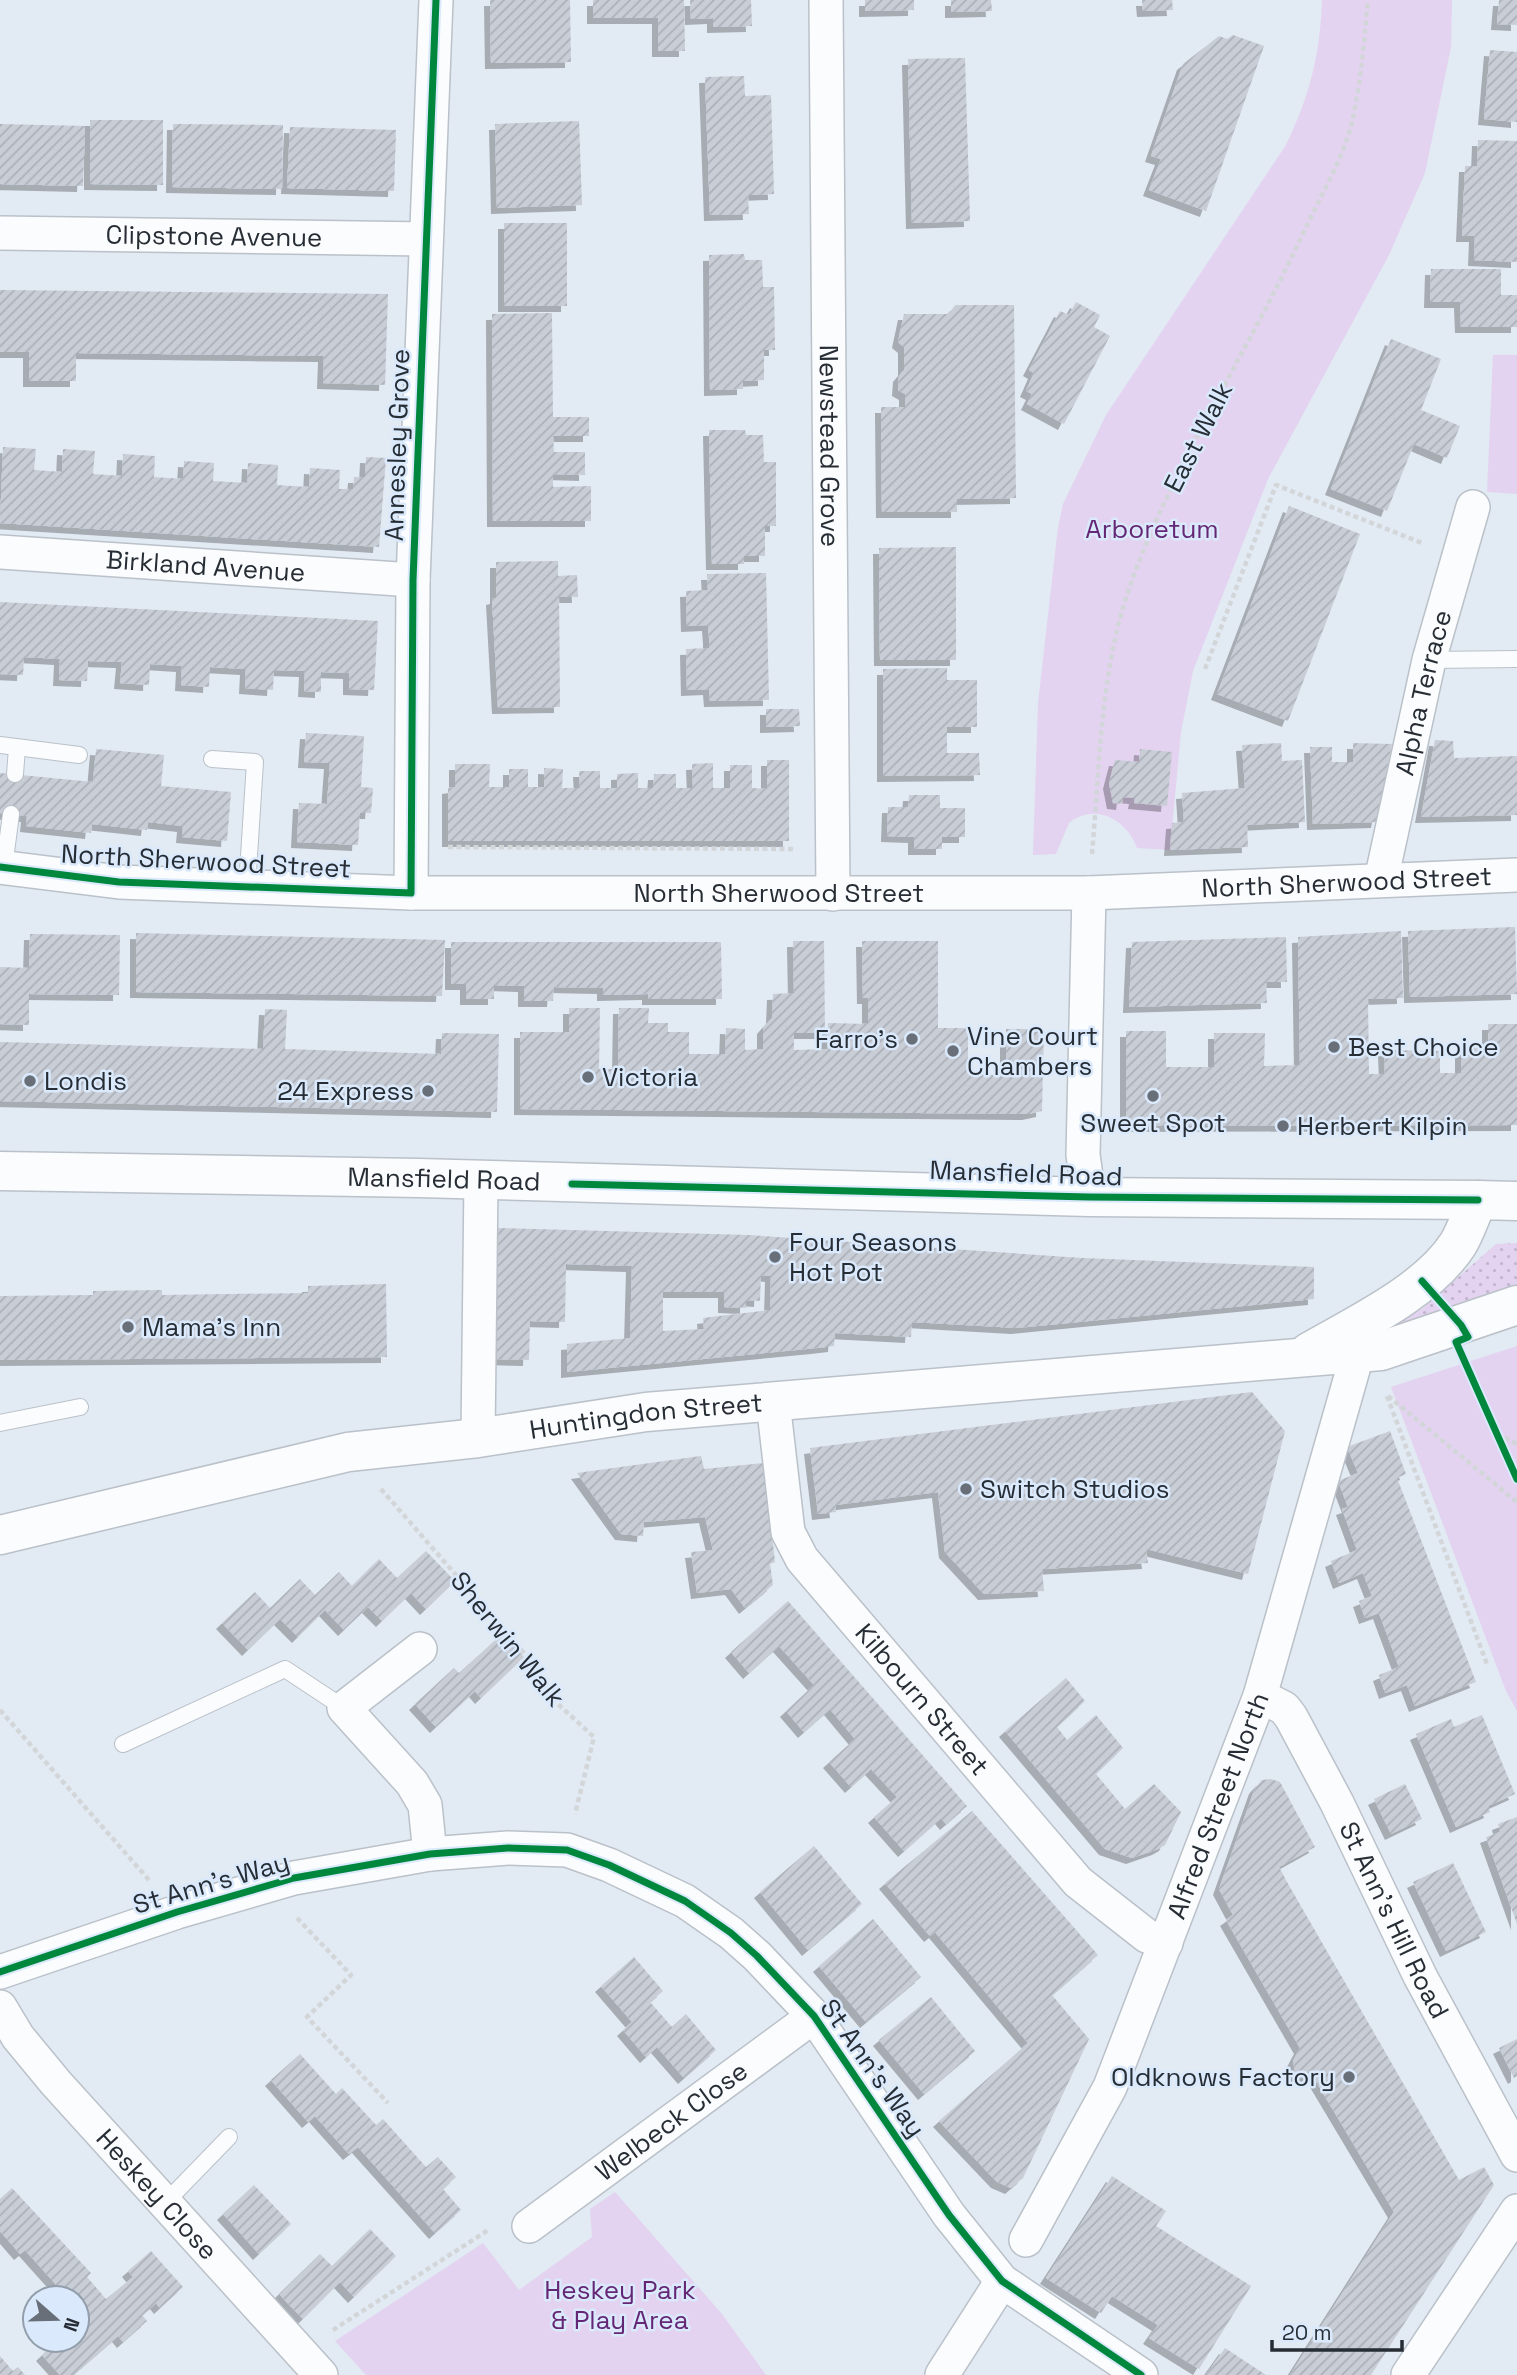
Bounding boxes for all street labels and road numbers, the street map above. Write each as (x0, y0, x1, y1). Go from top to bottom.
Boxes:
street label: Clipstone Avenue (105, 217, 323, 255)
street label: Newstead Grove (812, 345, 847, 547)
street label: Annesley Grove (377, 348, 417, 542)
street label: East Walk (1156, 376, 1240, 498)
street label: Birkland Avenue (105, 542, 306, 590)
street label: Alpha Terrace (1387, 606, 1460, 779)
street label: North Sherwood Street (60, 836, 352, 886)
street label: North Sherwood Street (1201, 859, 1492, 905)
street label: North Sherwood Street (634, 876, 924, 910)
street label: Mansfield Road (929, 1153, 1123, 1193)
street label: Mansfield Road (347, 1160, 541, 1198)
street label: Huntingdon Street (527, 1385, 764, 1447)
street label: Sherwin Walk (443, 1564, 573, 1714)
street label: Kilbourn Street (848, 1616, 996, 1782)
street label: Alfred Street North (1159, 1688, 1277, 1924)
street label: St Ann's Hill Road (1331, 1816, 1457, 2025)
street label: St Ann's Way (129, 1844, 293, 1922)
street label: St Ann's Way (813, 1992, 933, 2144)
street label: Welbeck Close (589, 2054, 754, 2188)
street label: Heskey Close (89, 2122, 225, 2267)

